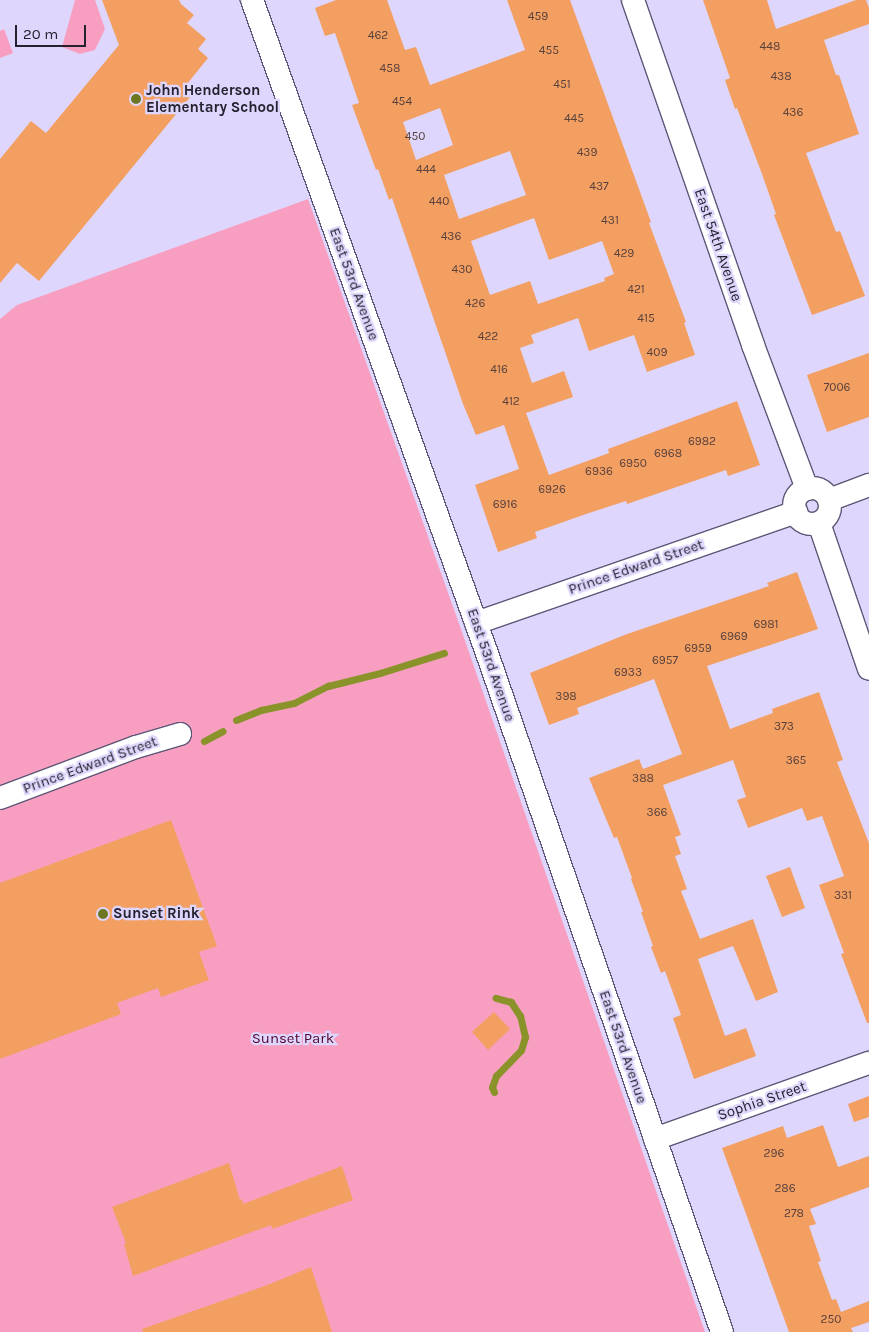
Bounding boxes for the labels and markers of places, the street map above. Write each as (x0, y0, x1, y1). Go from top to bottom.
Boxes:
place label: John Henderson Elementary School (146, 81, 279, 116)
marker: John Henderson Elementary School (130, 93, 142, 105)
place label: Sunset Rink (113, 905, 200, 923)
marker: Sunset Rink (97, 908, 109, 920)

